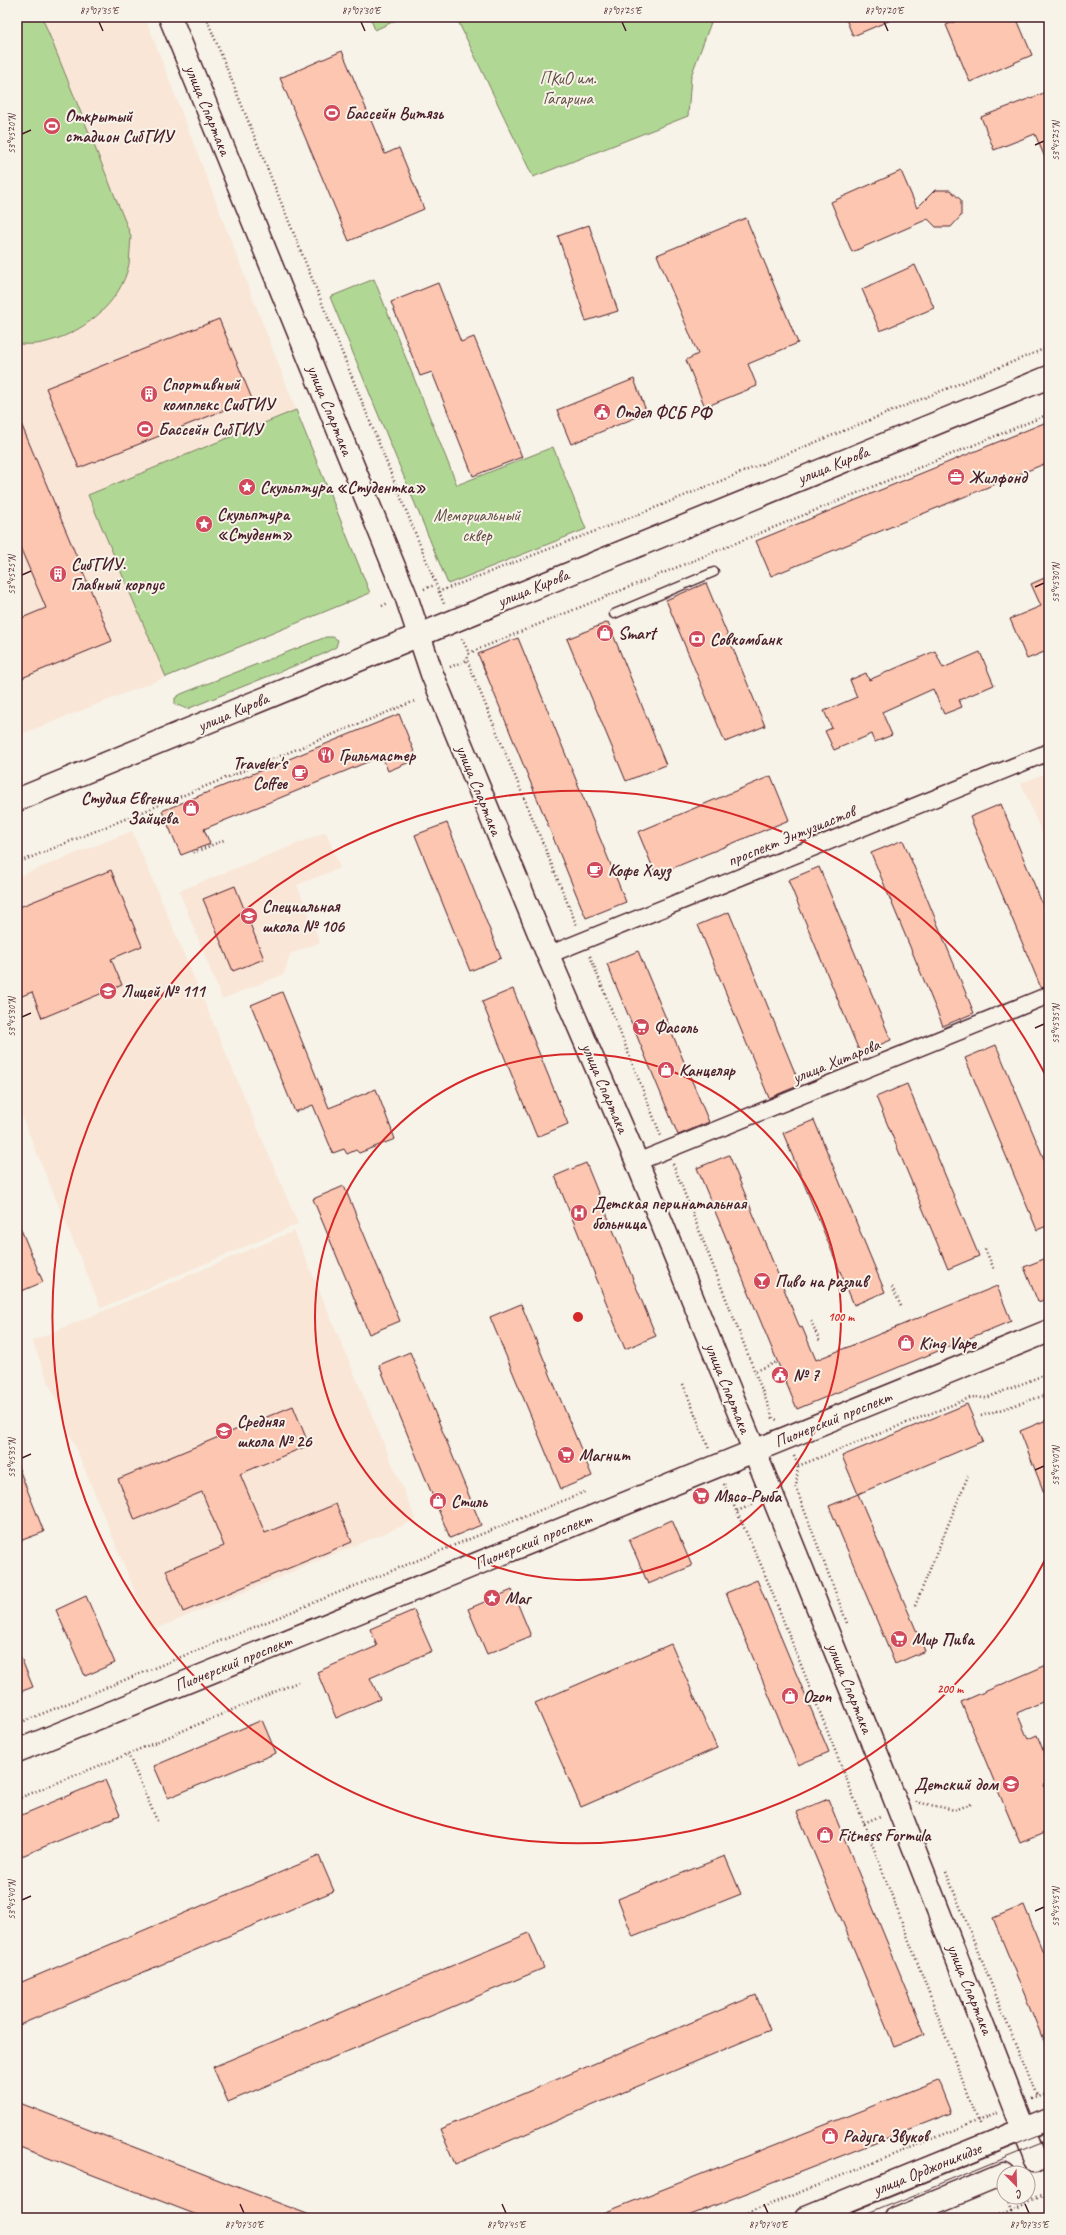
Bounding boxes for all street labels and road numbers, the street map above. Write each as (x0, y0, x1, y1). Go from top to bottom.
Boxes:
street label: улица Спартака (180, 61, 236, 160)
street label: улица Спартака (302, 361, 358, 460)
street label: улица Кирова (793, 440, 874, 489)
street label: улица Кирова (493, 563, 574, 612)
street label: улица Кирова (193, 687, 274, 737)
street label: улица Спартака (451, 741, 507, 840)
street label: проспект Энтузиастов (724, 799, 861, 871)
street label: улица Хитарова (788, 1033, 884, 1088)
street label: улица Спартака (576, 1039, 634, 1138)
street label: улица Спартака (700, 1339, 756, 1438)
street label: Пионерский проспект (771, 1386, 895, 1452)
street label: Пионерский проспект (471, 1508, 595, 1574)
street label: Пионерский проспект (171, 1630, 295, 1696)
street label: улица Спартака (822, 1639, 878, 1738)
street label: улица Спартака (942, 1940, 998, 2039)
street label: улица Орджоникидзе (869, 2137, 986, 2201)

